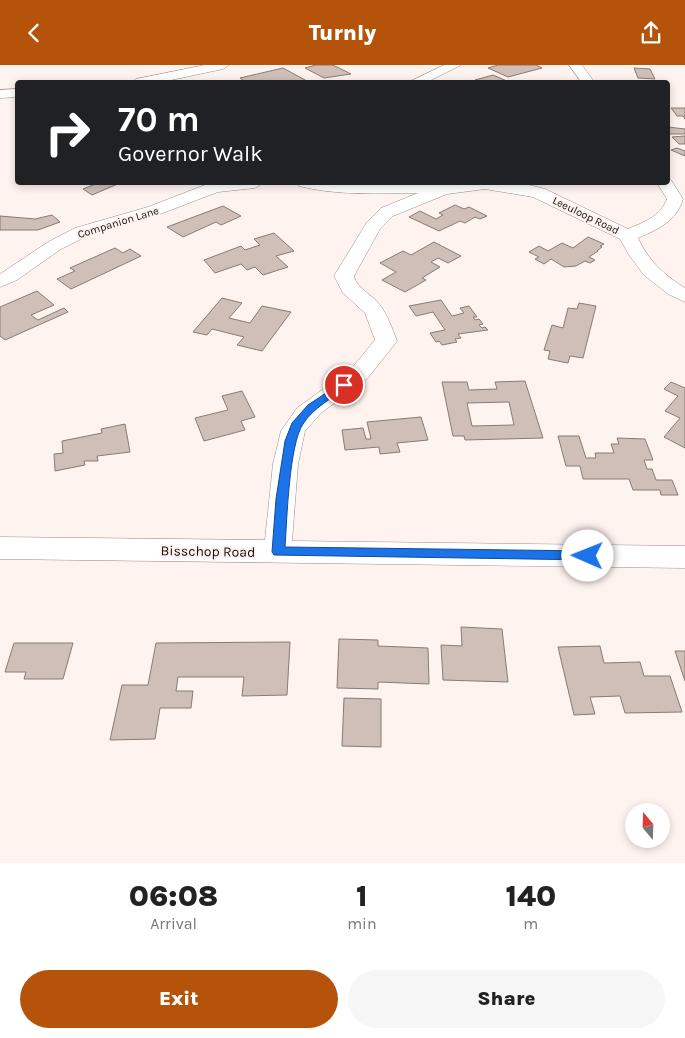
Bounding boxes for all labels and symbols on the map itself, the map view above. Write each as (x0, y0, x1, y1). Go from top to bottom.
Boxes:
street label: Leeuloop Road (550, 194, 621, 237)
street label: Companion Lane (76, 204, 161, 241)
pin (323, 364, 365, 406)
position arrow (561, 529, 613, 581)
street label: Bisschop Road (161, 542, 255, 561)
north arrow (625, 803, 670, 847)

